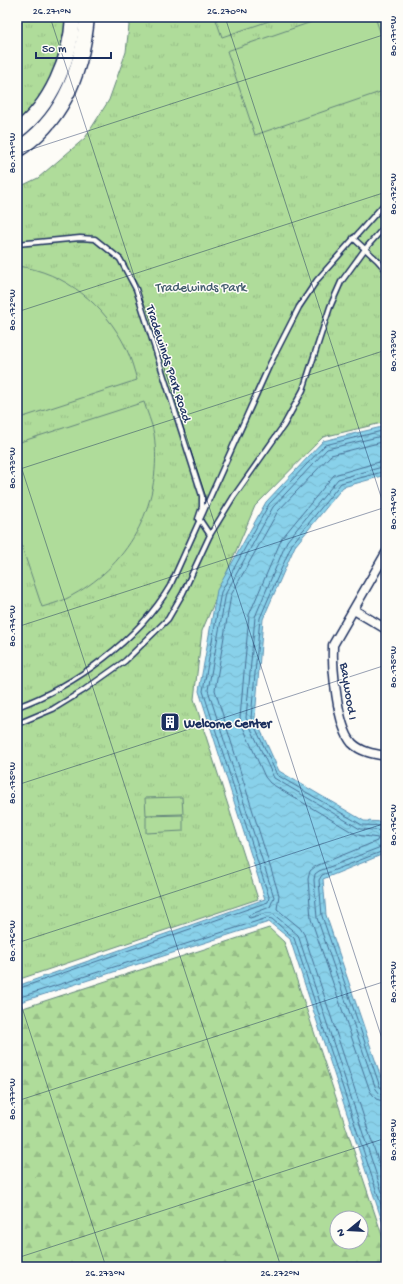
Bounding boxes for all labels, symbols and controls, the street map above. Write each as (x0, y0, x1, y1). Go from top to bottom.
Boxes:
text: 26.271°N (33, 6, 72, 18)
text: 26.270°N (207, 6, 247, 18)
text: 80.171°W (388, 15, 400, 56)
scale bar (36, 34, 111, 60)
text: 50 m (42, 43, 67, 57)
text: 80.171°W (7, 132, 19, 173)
text: 80.172°W (388, 173, 400, 215)
park label: Tradewinds Park (155, 281, 247, 296)
text: 80.172°W (7, 289, 19, 331)
street label: Tradewinds Park Road (141, 303, 194, 425)
text: 80.173°W (388, 330, 400, 372)
text: 80.173°W (7, 447, 19, 489)
text: 80.174°W (388, 488, 400, 530)
text: 80.174°W (7, 605, 19, 647)
text: 80.175°W (388, 646, 400, 688)
street label: Baywood I (335, 661, 359, 721)
building icon: Welcome Center (159, 711, 181, 733)
place label: Welcome Center (183, 717, 273, 732)
text: 80.175°W (7, 762, 19, 804)
text: 80.176°W (388, 804, 400, 846)
text: 80.176°W (7, 920, 19, 962)
text: 80.177°W (388, 961, 400, 1003)
text: 80.177°W (7, 1078, 19, 1120)
text: 80.178°W (388, 1119, 400, 1161)
north arrow (329, 1210, 369, 1250)
text: N (335, 1227, 348, 1238)
text: 26.273°N (85, 1268, 125, 1280)
text: 26.272°N (260, 1268, 300, 1280)

